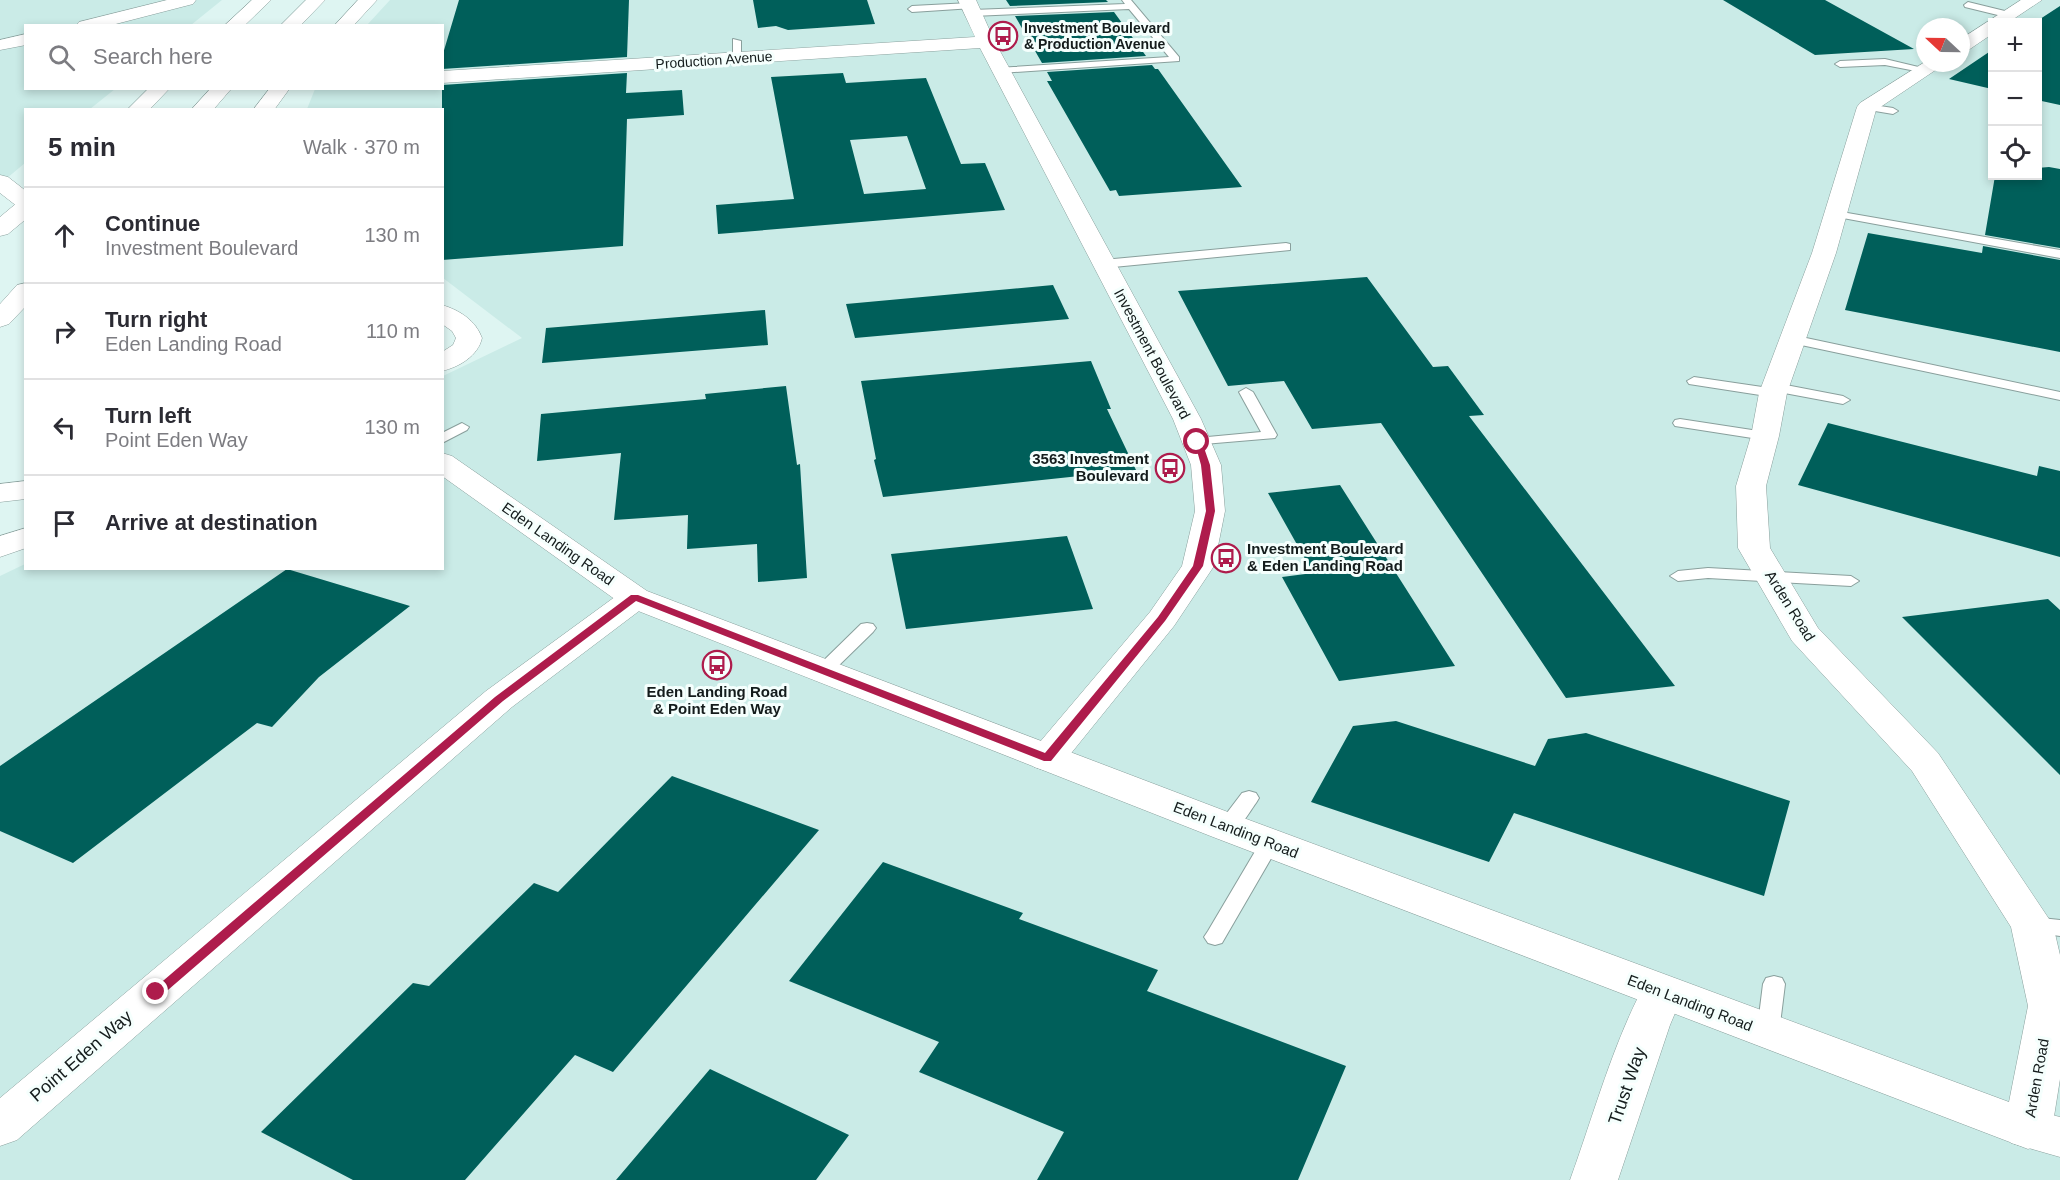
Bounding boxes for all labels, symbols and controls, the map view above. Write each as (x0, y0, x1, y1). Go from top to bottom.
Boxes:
north arrow (1916, 18, 1970, 72)
map controls (1988, 18, 2042, 180)
button: + (1988, 18, 2042, 72)
bus stop icon: Investment Boulevard & Production Avenue (987, 20, 1019, 52)
place label: Investment Boulevard & Production Avenue (1024, 20, 1170, 52)
search box (24, 24, 444, 90)
icon: search (45, 41, 78, 74)
text: Search here (93, 44, 213, 69)
street label: Production Avenue (655, 48, 773, 72)
button: − (1988, 72, 2042, 126)
button: locate (1988, 126, 2042, 180)
text: 5 min (48, 132, 116, 162)
text: Walk · 370 m (303, 136, 420, 158)
text: Continue (105, 211, 200, 236)
icon: ahead (48, 219, 81, 252)
text: 130 m (364, 224, 420, 246)
text: Investment Boulevard (105, 237, 298, 259)
street label: Investment Boulevard (1111, 286, 1194, 422)
text: Turn right (105, 307, 207, 332)
icon: right (48, 315, 81, 348)
text: 110 m (366, 320, 420, 342)
text: Eden Landing Road (105, 333, 282, 355)
text: Turn left (105, 403, 191, 428)
icon: left (48, 411, 81, 444)
text: 130 m (364, 416, 420, 438)
route start (1183, 428, 1209, 454)
text: Point Eden Way (105, 429, 248, 451)
place label: 3563 Investment Boulevard (1032, 450, 1149, 484)
bus stop icon: 3563 Investment Boulevard (1154, 452, 1186, 484)
street label: Eden Landing Road (499, 499, 617, 589)
icon: arrive (48, 507, 81, 540)
text: Arrive at destination (105, 510, 318, 535)
place label: Investment Boulevard & Eden Landing Road (1247, 540, 1404, 574)
bus stop icon: Investment Boulevard & Eden Landing Road (1210, 542, 1242, 574)
street label: Arden Road (1762, 567, 1819, 644)
bus stop icon: Eden Landing Road & Point Eden Way (701, 649, 733, 681)
place label: Eden Landing Road & Point Eden Way (647, 683, 787, 717)
street label: Eden Landing Road (1171, 798, 1301, 861)
street label: Eden Landing Road (1625, 971, 1755, 1034)
route end (142, 978, 168, 1004)
street label: Point Eden Way (26, 1006, 136, 1106)
street label: Arden Road (2021, 1037, 2052, 1119)
street label: Trust Way (1604, 1045, 1650, 1127)

